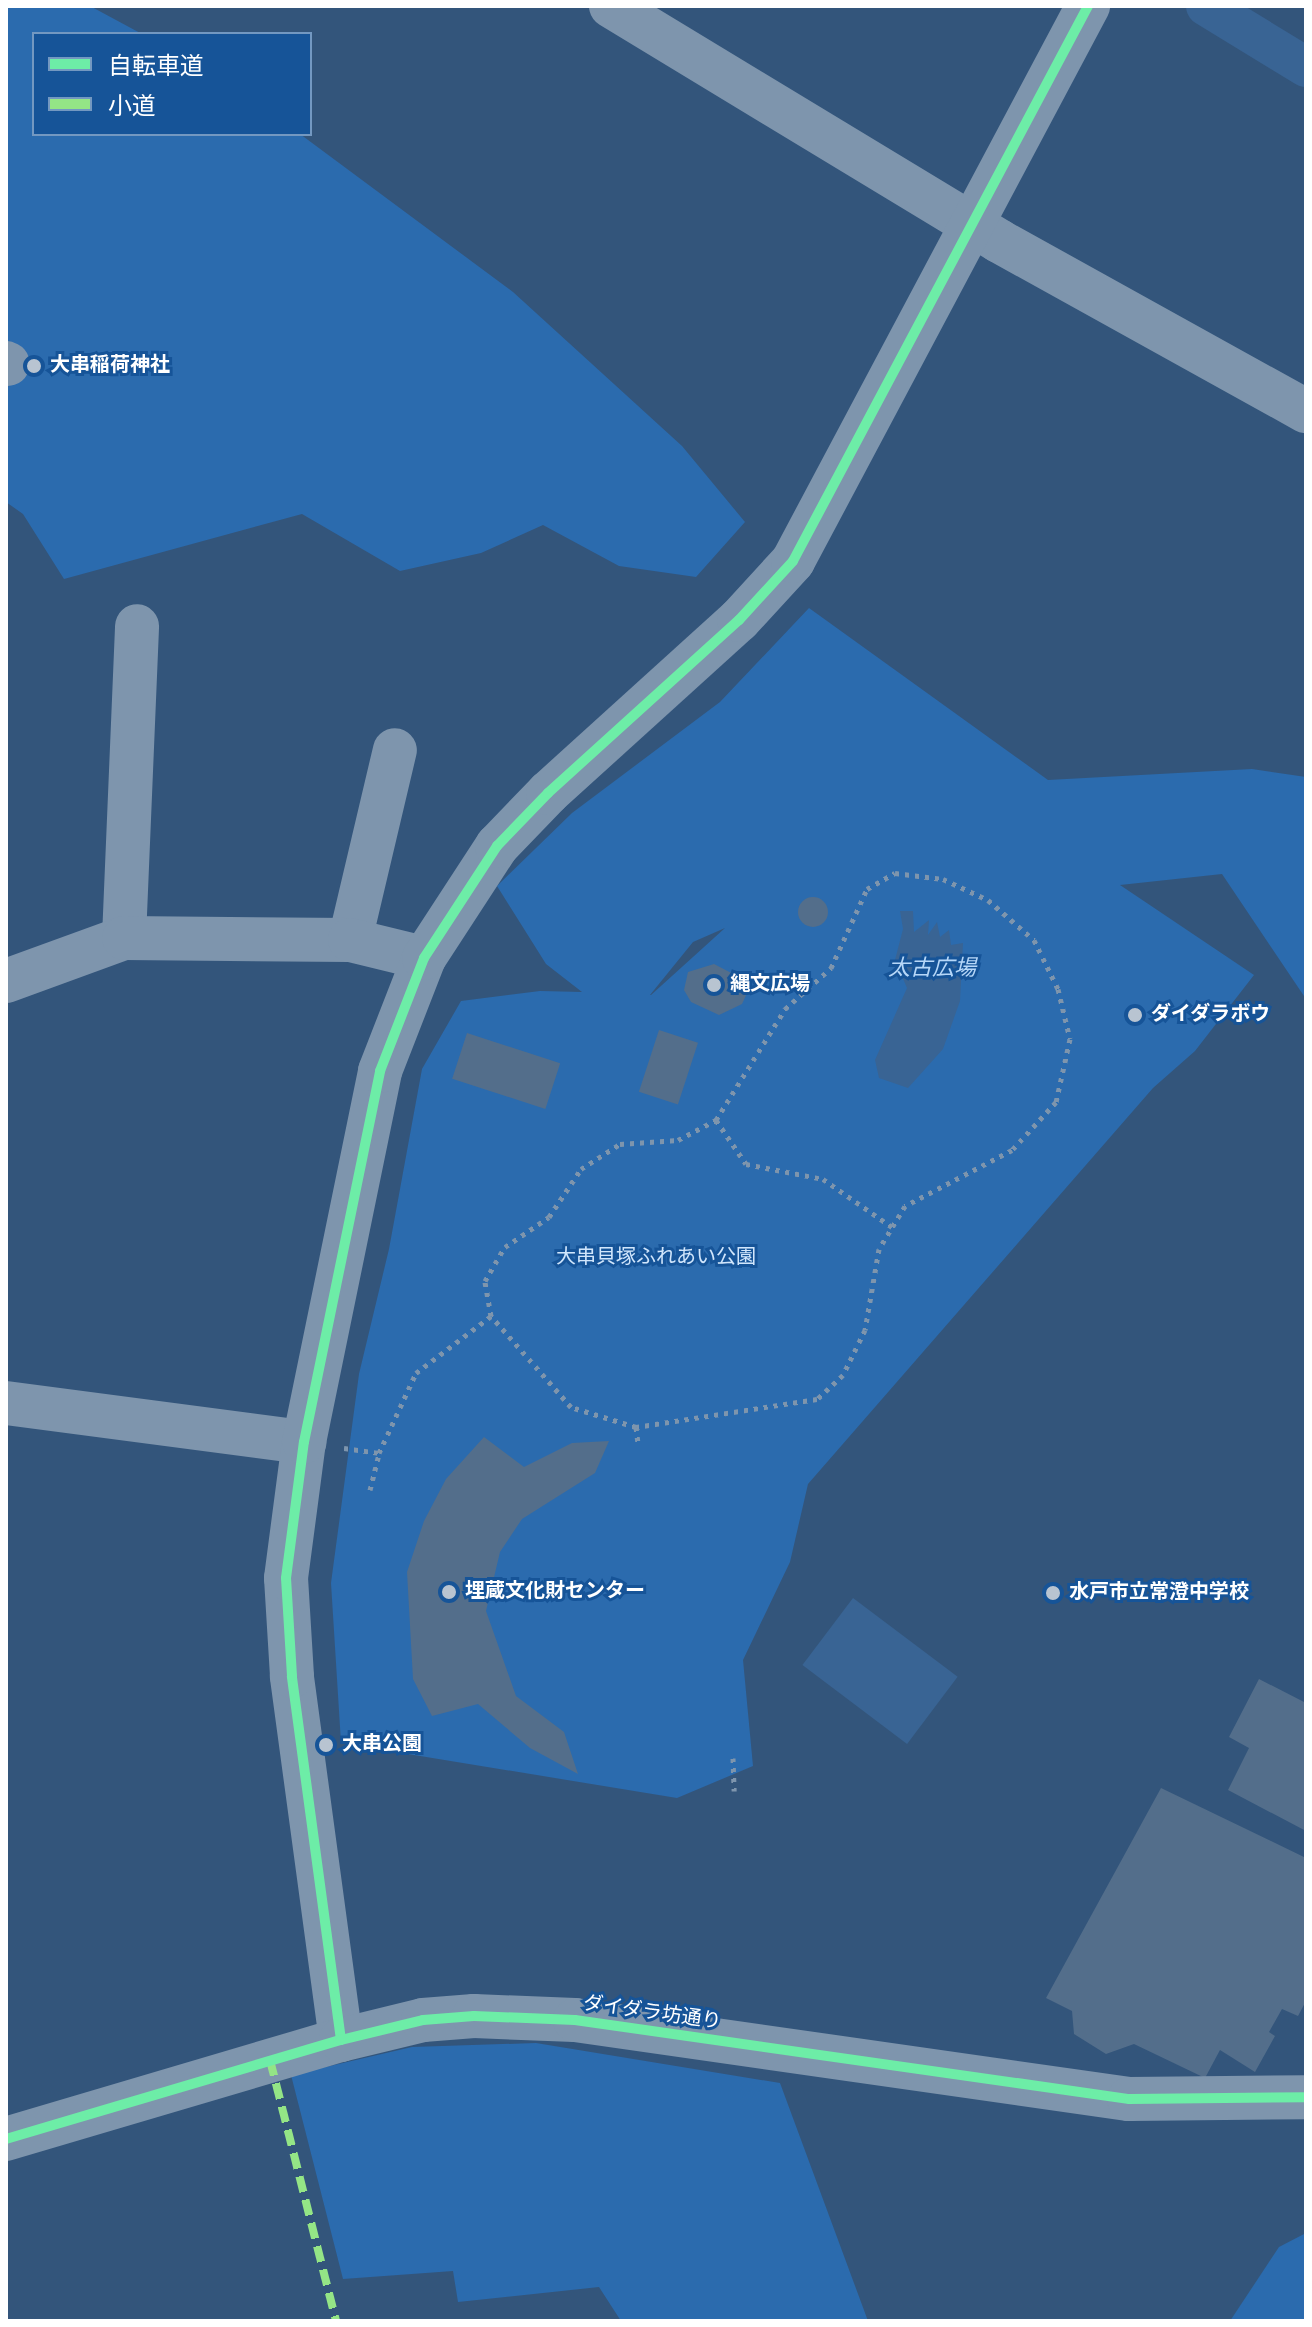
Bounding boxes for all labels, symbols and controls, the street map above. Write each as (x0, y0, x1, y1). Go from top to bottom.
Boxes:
legend (32, 32, 312, 136)
text: 自転車道 (108, 53, 204, 83)
text: 小道 (108, 93, 156, 123)
place label: 大串稲荷神社 (50, 354, 170, 378)
marker: 大串稲荷神社 (25, 357, 43, 375)
water label: 太古広場 (888, 957, 976, 983)
place label: 縄文広場 (730, 973, 810, 997)
marker: 縄文広場 (705, 976, 723, 994)
place label: ダイダラボウ (1151, 1003, 1271, 1027)
marker: ダイダラボウ (1126, 1006, 1144, 1024)
park label: 大串貝塚ふれあい公園 (556, 1246, 756, 1270)
place label: 埋蔵文化財センター (465, 1580, 645, 1604)
place label: 水戸市立常澄中学校 (1069, 1581, 1249, 1605)
marker: 埋蔵文化財センター (440, 1583, 458, 1601)
marker: 水戸市立常澄中学校 (1044, 1584, 1062, 1602)
place label: 大串公園 (342, 1733, 422, 1757)
marker: 大串公園 (317, 1736, 335, 1754)
street label: ダイダラ坊通り (581, 1992, 723, 2036)

